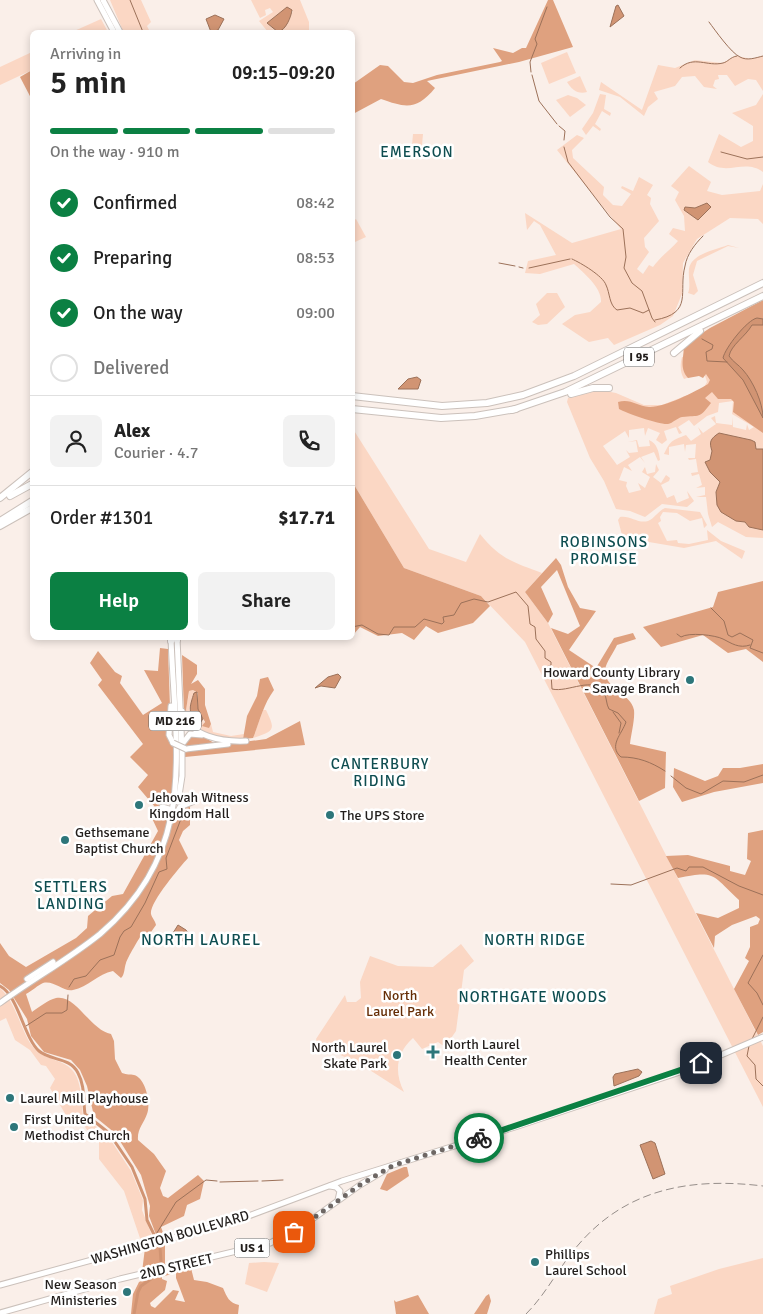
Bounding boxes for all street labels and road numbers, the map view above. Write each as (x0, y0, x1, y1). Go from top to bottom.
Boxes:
road number: I 95 (624, 348, 654, 367)
road number: MD 216 (149, 711, 201, 730)
street label: WASHINGTON BOULEVARD (89, 1207, 251, 1268)
road number: US 1 (234, 1238, 270, 1258)
street label: 2ND STREET (138, 1250, 215, 1283)

